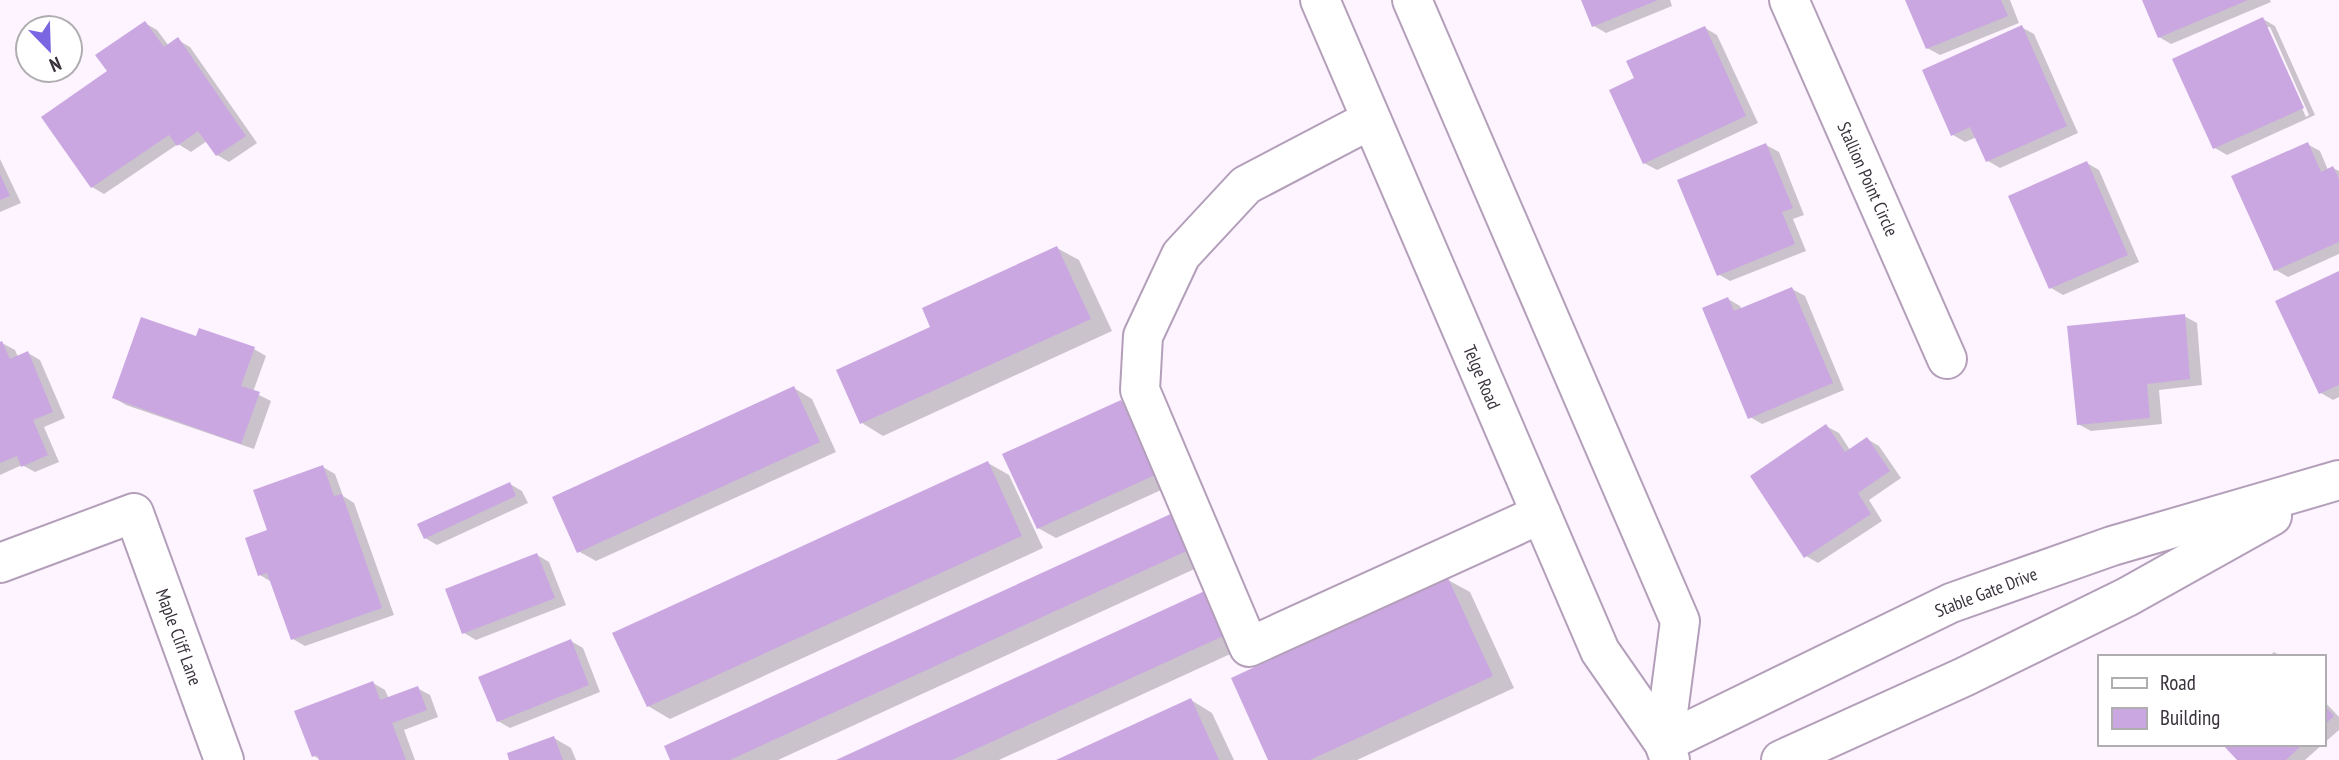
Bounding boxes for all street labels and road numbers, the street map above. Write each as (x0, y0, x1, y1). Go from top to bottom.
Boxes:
street label: Stallion Point Circle (1833, 118, 1903, 240)
street label: Telge Road (1458, 341, 1506, 413)
street label: Stable Gate Drive (1931, 562, 2041, 622)
street label: Maple Cliff Lane (151, 586, 207, 688)

